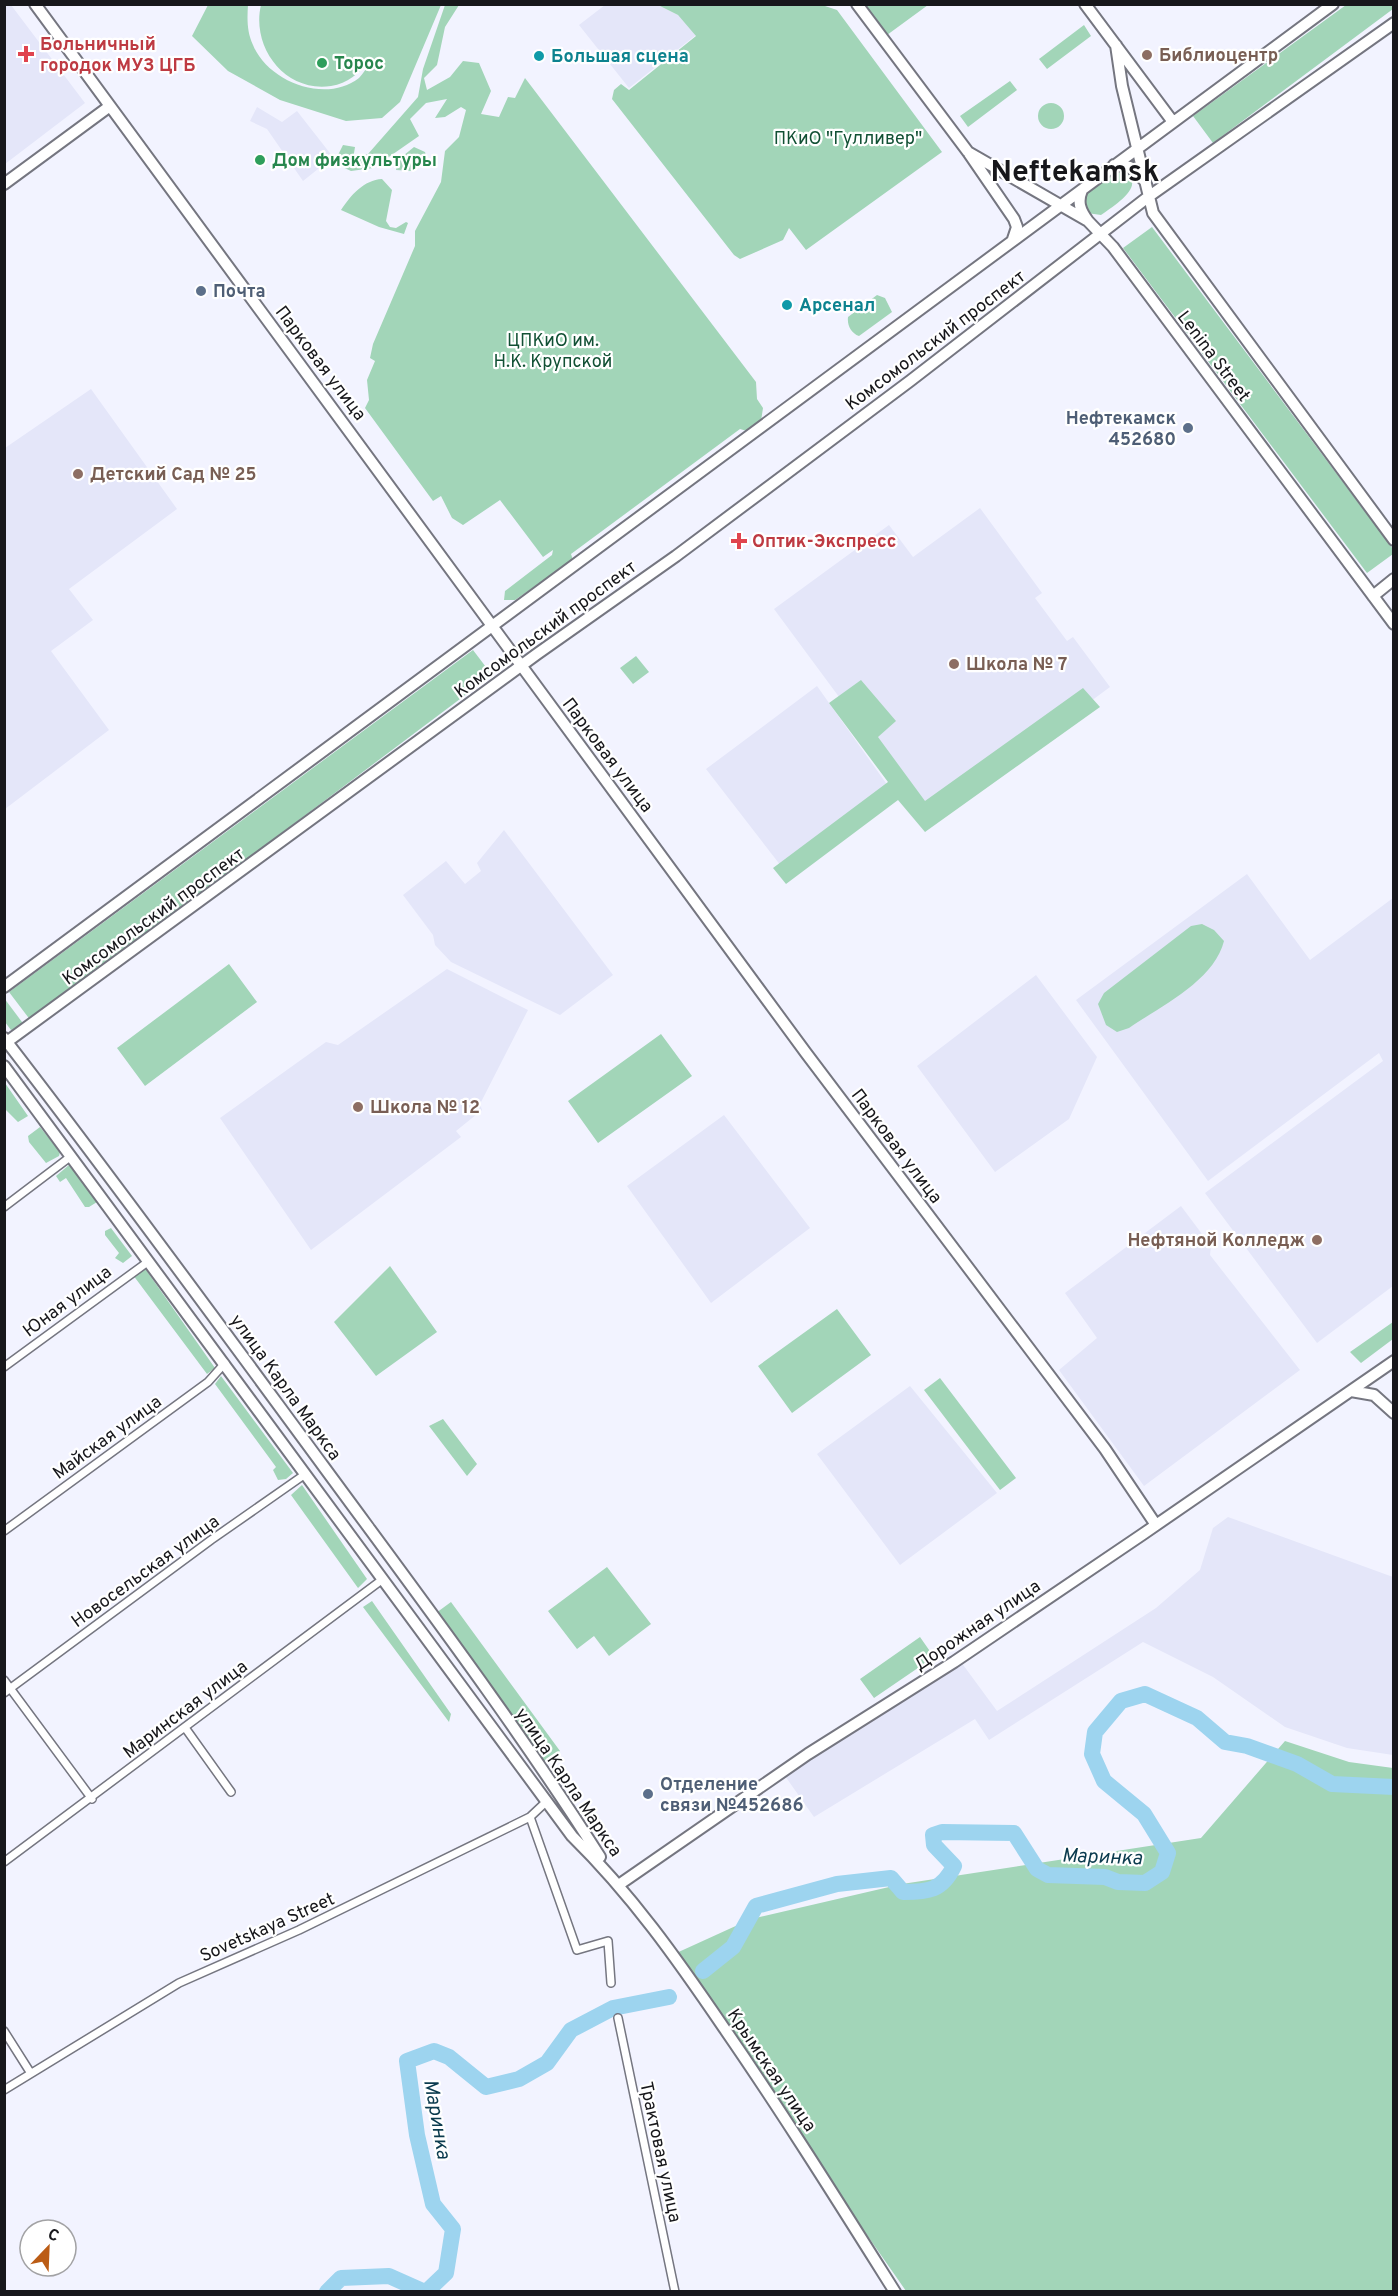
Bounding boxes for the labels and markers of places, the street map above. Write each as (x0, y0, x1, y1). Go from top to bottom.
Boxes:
place label: Больничный городок МУЗ ЦГБ (40, 34, 195, 78)
marker: Больничный городок МУЗ ЦГБ (17, 45, 35, 63)
place label: Библиоцентр (1159, 45, 1278, 68)
place label: Большая сцена (551, 46, 689, 69)
marker: Библиоцентр (1140, 48, 1154, 62)
marker: Большая сцена (532, 49, 546, 63)
place label: Торос (334, 53, 384, 76)
marker: Торос (315, 56, 329, 70)
place label: Дом физкультуры (272, 150, 437, 173)
marker: Дом физкультуры (253, 153, 267, 167)
place label: Почта (213, 281, 266, 304)
marker: Почта (194, 284, 208, 298)
place label: Арсенал (799, 295, 875, 318)
marker: Арсенал (780, 298, 794, 312)
place label: Нефтекамск 452680 (1066, 408, 1176, 452)
marker: Нефтекамск 452680 (1181, 421, 1195, 435)
place label: Детский Сад № 25 (90, 464, 256, 487)
marker: Детский Сад № 25 (71, 467, 85, 481)
place label: Оптик-Экспресс (752, 531, 897, 554)
marker: Оптик-Экспресс (730, 532, 748, 550)
place label: Школа № 7 (966, 654, 1067, 677)
marker: Школа № 7 (947, 657, 961, 671)
place label: Школа № 12 (370, 1097, 480, 1120)
marker: Школа № 12 (351, 1100, 365, 1114)
place label: Нефтяной Колледж (1127, 1230, 1305, 1253)
marker: Нефтяной Колледж (1310, 1233, 1324, 1247)
place label: Отделение связи №452686 (660, 1774, 804, 1818)
marker: Отделение связи №452686 (641, 1787, 655, 1801)

